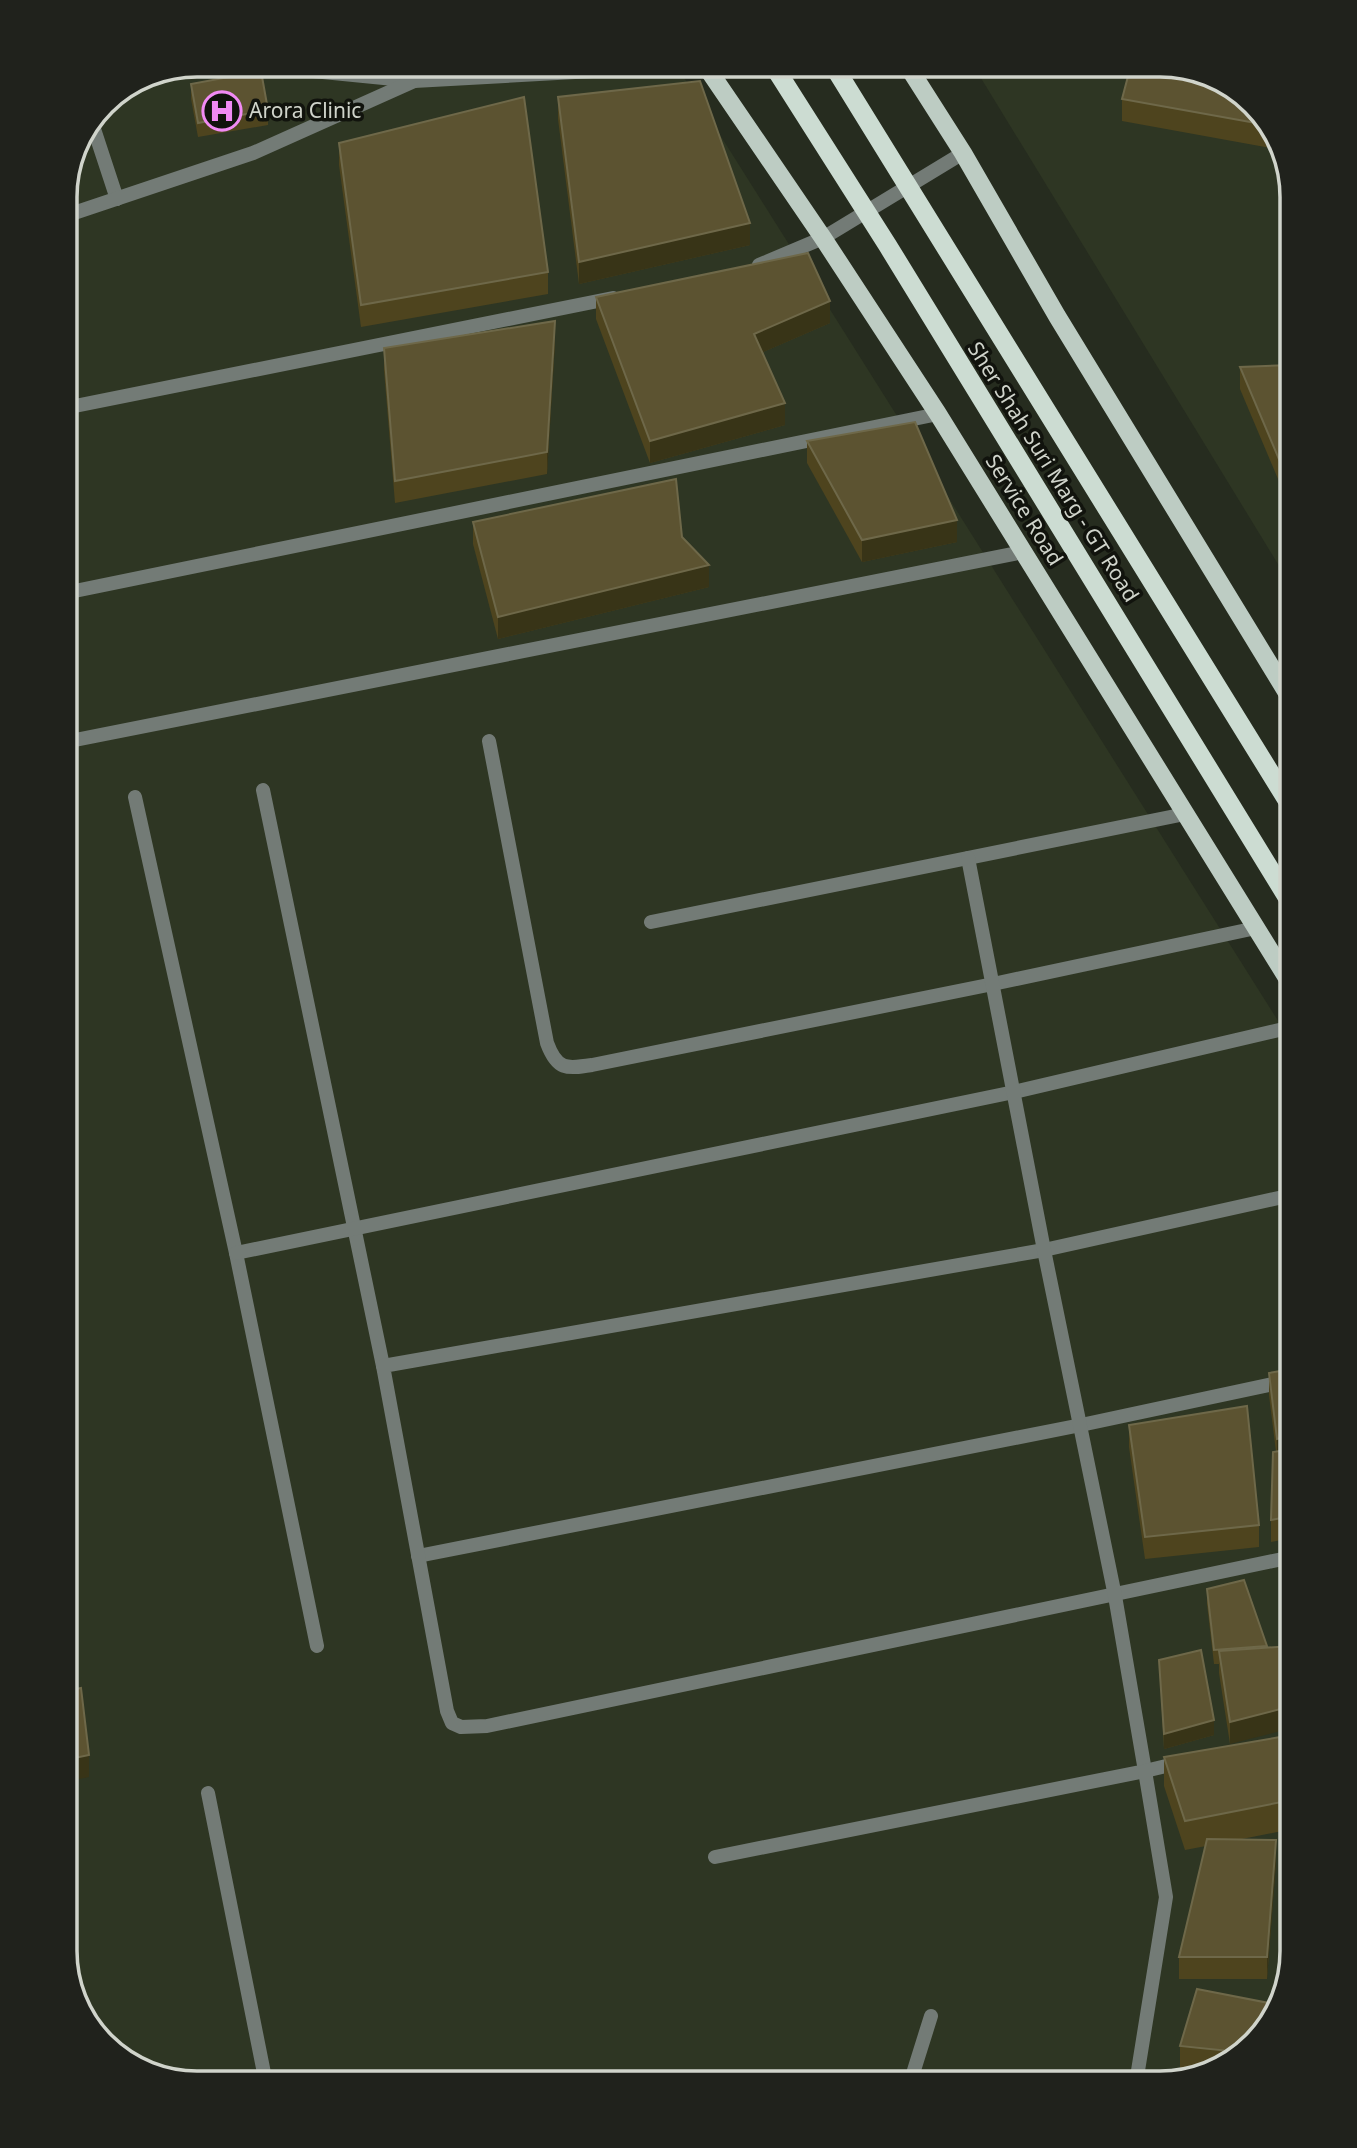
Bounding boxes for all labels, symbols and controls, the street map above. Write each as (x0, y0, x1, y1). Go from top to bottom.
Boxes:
hospital icon: Arora Clinic (201, 90, 243, 132)
place label: Arora Clinic (249, 96, 361, 124)
street label: Sher Shah Suri Marg - GT Road (962, 336, 1146, 607)
street label: Service Road (980, 449, 1070, 570)

